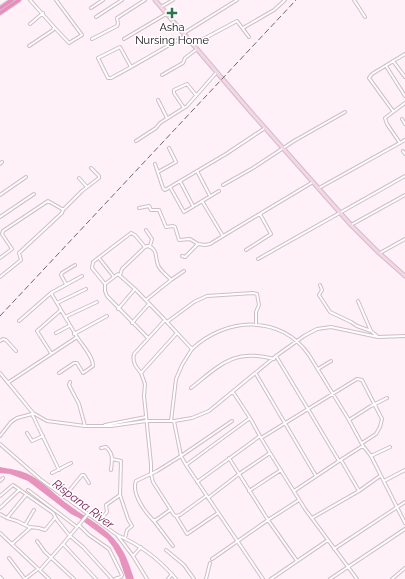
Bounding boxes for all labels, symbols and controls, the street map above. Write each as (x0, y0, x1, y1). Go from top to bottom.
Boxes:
marker: Asha Nursing Home (166, 7, 178, 19)
place label: Asha Nursing Home (135, 21, 209, 47)
water label: Rispana River (50, 476, 117, 532)

